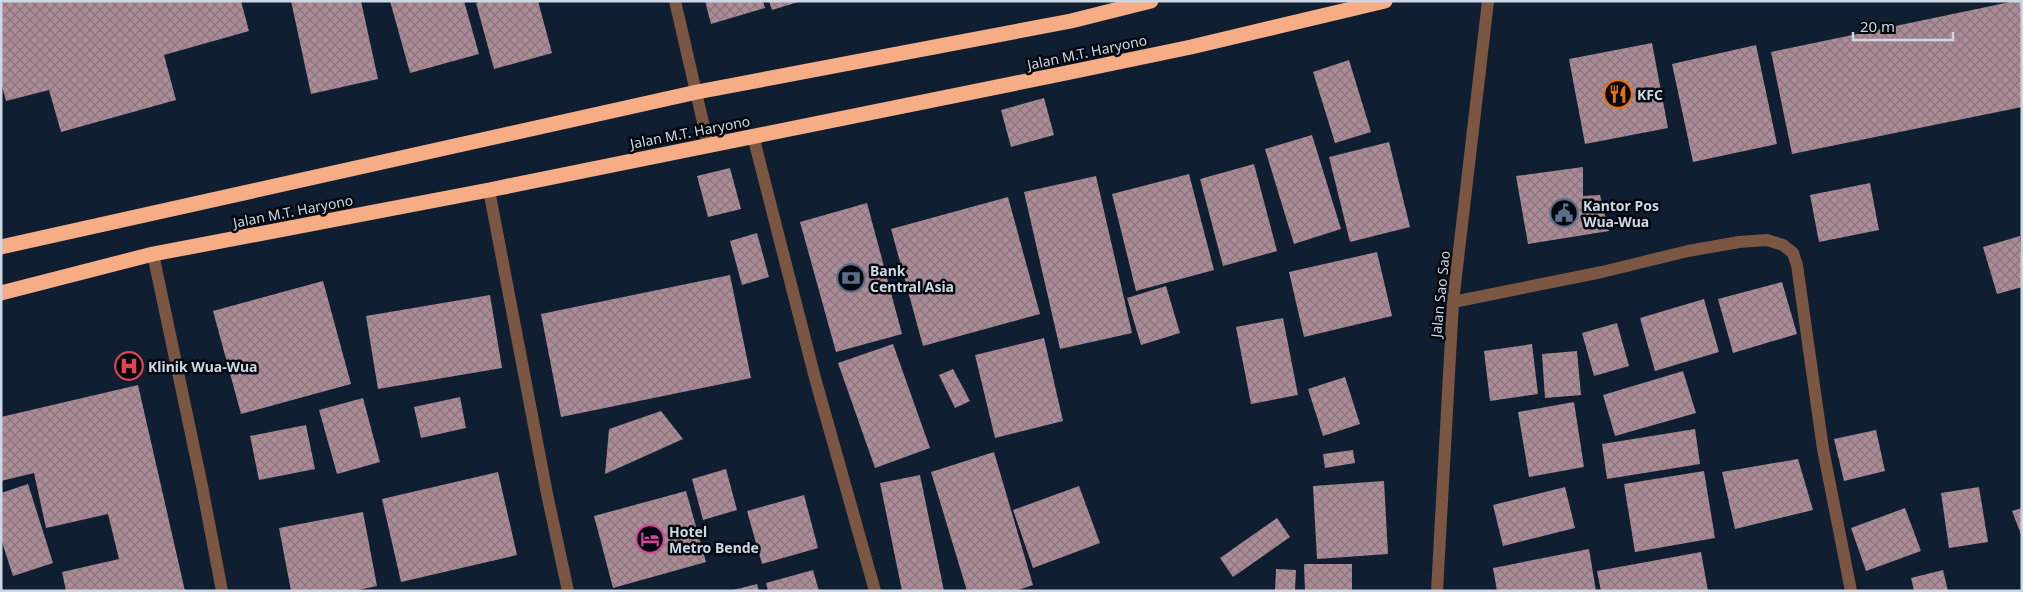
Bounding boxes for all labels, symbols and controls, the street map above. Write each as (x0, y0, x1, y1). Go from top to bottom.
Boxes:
scale bar (1853, 10, 1953, 42)
text: 20 m (1860, 16, 1895, 36)
street label: Jalan M.T. Haryono (1023, 30, 1149, 74)
restaurant icon: KFC (1603, 79, 1633, 109)
place label: KFC (1637, 85, 1663, 104)
street label: Jalan M.T. Haryono (626, 111, 752, 153)
street label: Jalan M.T. Haryono (229, 190, 355, 232)
place label: Kantor Pos Wua-Wua (1583, 196, 1659, 231)
public building icon: Kantor Pos Wua-Wua (1549, 198, 1579, 228)
street label: Jalan Sao Sao (1426, 250, 1454, 340)
place label: Bank Central Asia (870, 261, 954, 296)
bank icon: Bank Central Asia (836, 263, 866, 293)
hospital icon: Klinik Wua-Wua (114, 351, 144, 381)
place label: Klinik Wua-Wua (148, 357, 258, 376)
place label: Hotel Metro Bende (669, 522, 759, 557)
hotel icon: Hotel Metro Bende (635, 524, 665, 554)

